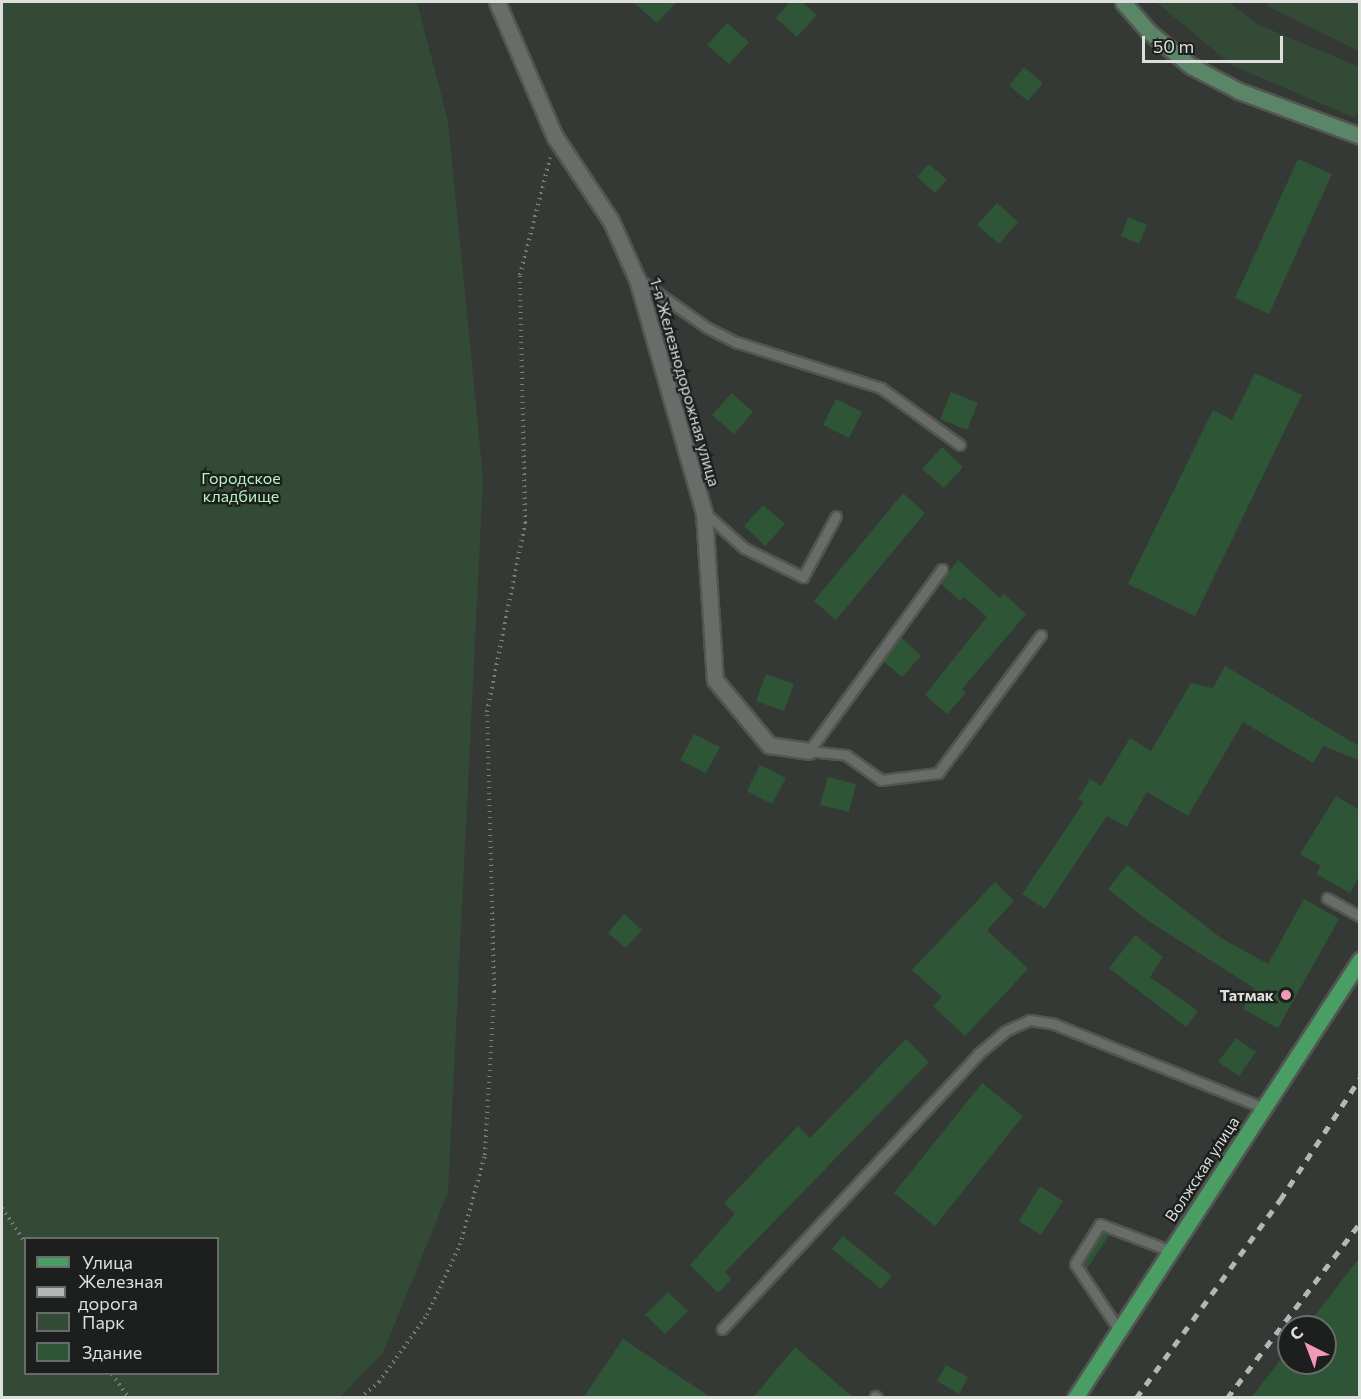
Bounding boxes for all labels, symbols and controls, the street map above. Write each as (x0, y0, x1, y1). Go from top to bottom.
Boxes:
scale bar (1145, 24, 1286, 62)
text: 50 m (1153, 35, 1194, 57)
street label: 1-я Железнодорожная улица (646, 275, 724, 489)
park label: Городское кладбище (201, 468, 281, 506)
place label: Татмак (1219, 985, 1274, 1005)
marker: Татмак (1279, 988, 1293, 1002)
street label: Волжская улица (1161, 1113, 1243, 1225)
legend (24, 1237, 219, 1375)
text: Улица (82, 1251, 133, 1273)
text: Железная дорога (78, 1270, 163, 1314)
text: Парк (82, 1311, 125, 1333)
north arrow (1277, 1315, 1337, 1375)
text: С (1286, 1322, 1306, 1343)
text: Здание (82, 1341, 142, 1363)

